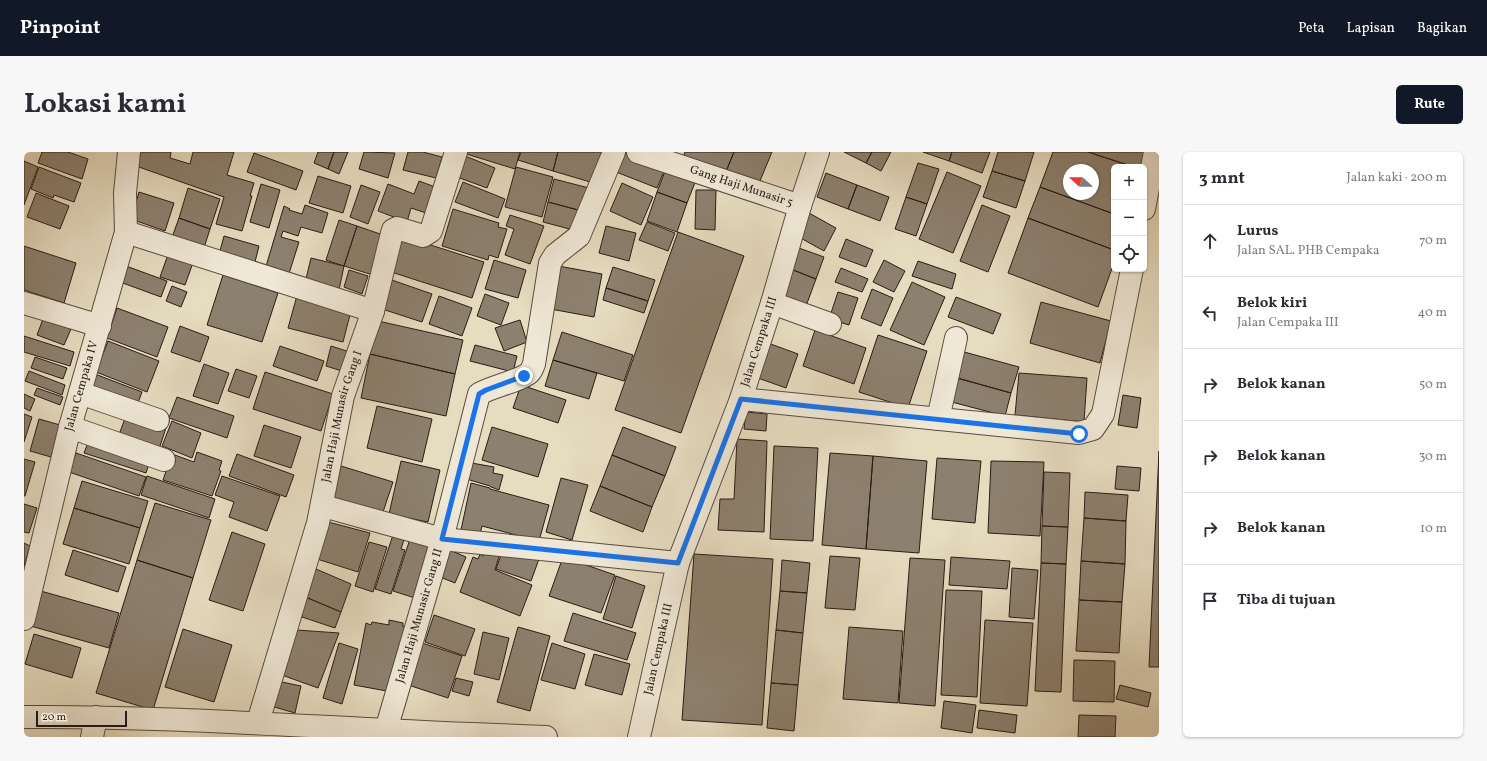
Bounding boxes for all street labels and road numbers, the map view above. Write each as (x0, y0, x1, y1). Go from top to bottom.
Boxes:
street label: Gang Haji Munasir 5 (688, 162, 795, 211)
street label: Jalan Cempaka III (737, 295, 781, 389)
street label: Jalan Cempaka IV (61, 339, 102, 433)
street label: Jalan Haji Munasir Gang I (318, 349, 366, 484)
street label: Jalan Haji Munasir Gang II (392, 547, 447, 685)
street label: Jalan Cempaka III (641, 602, 677, 697)

